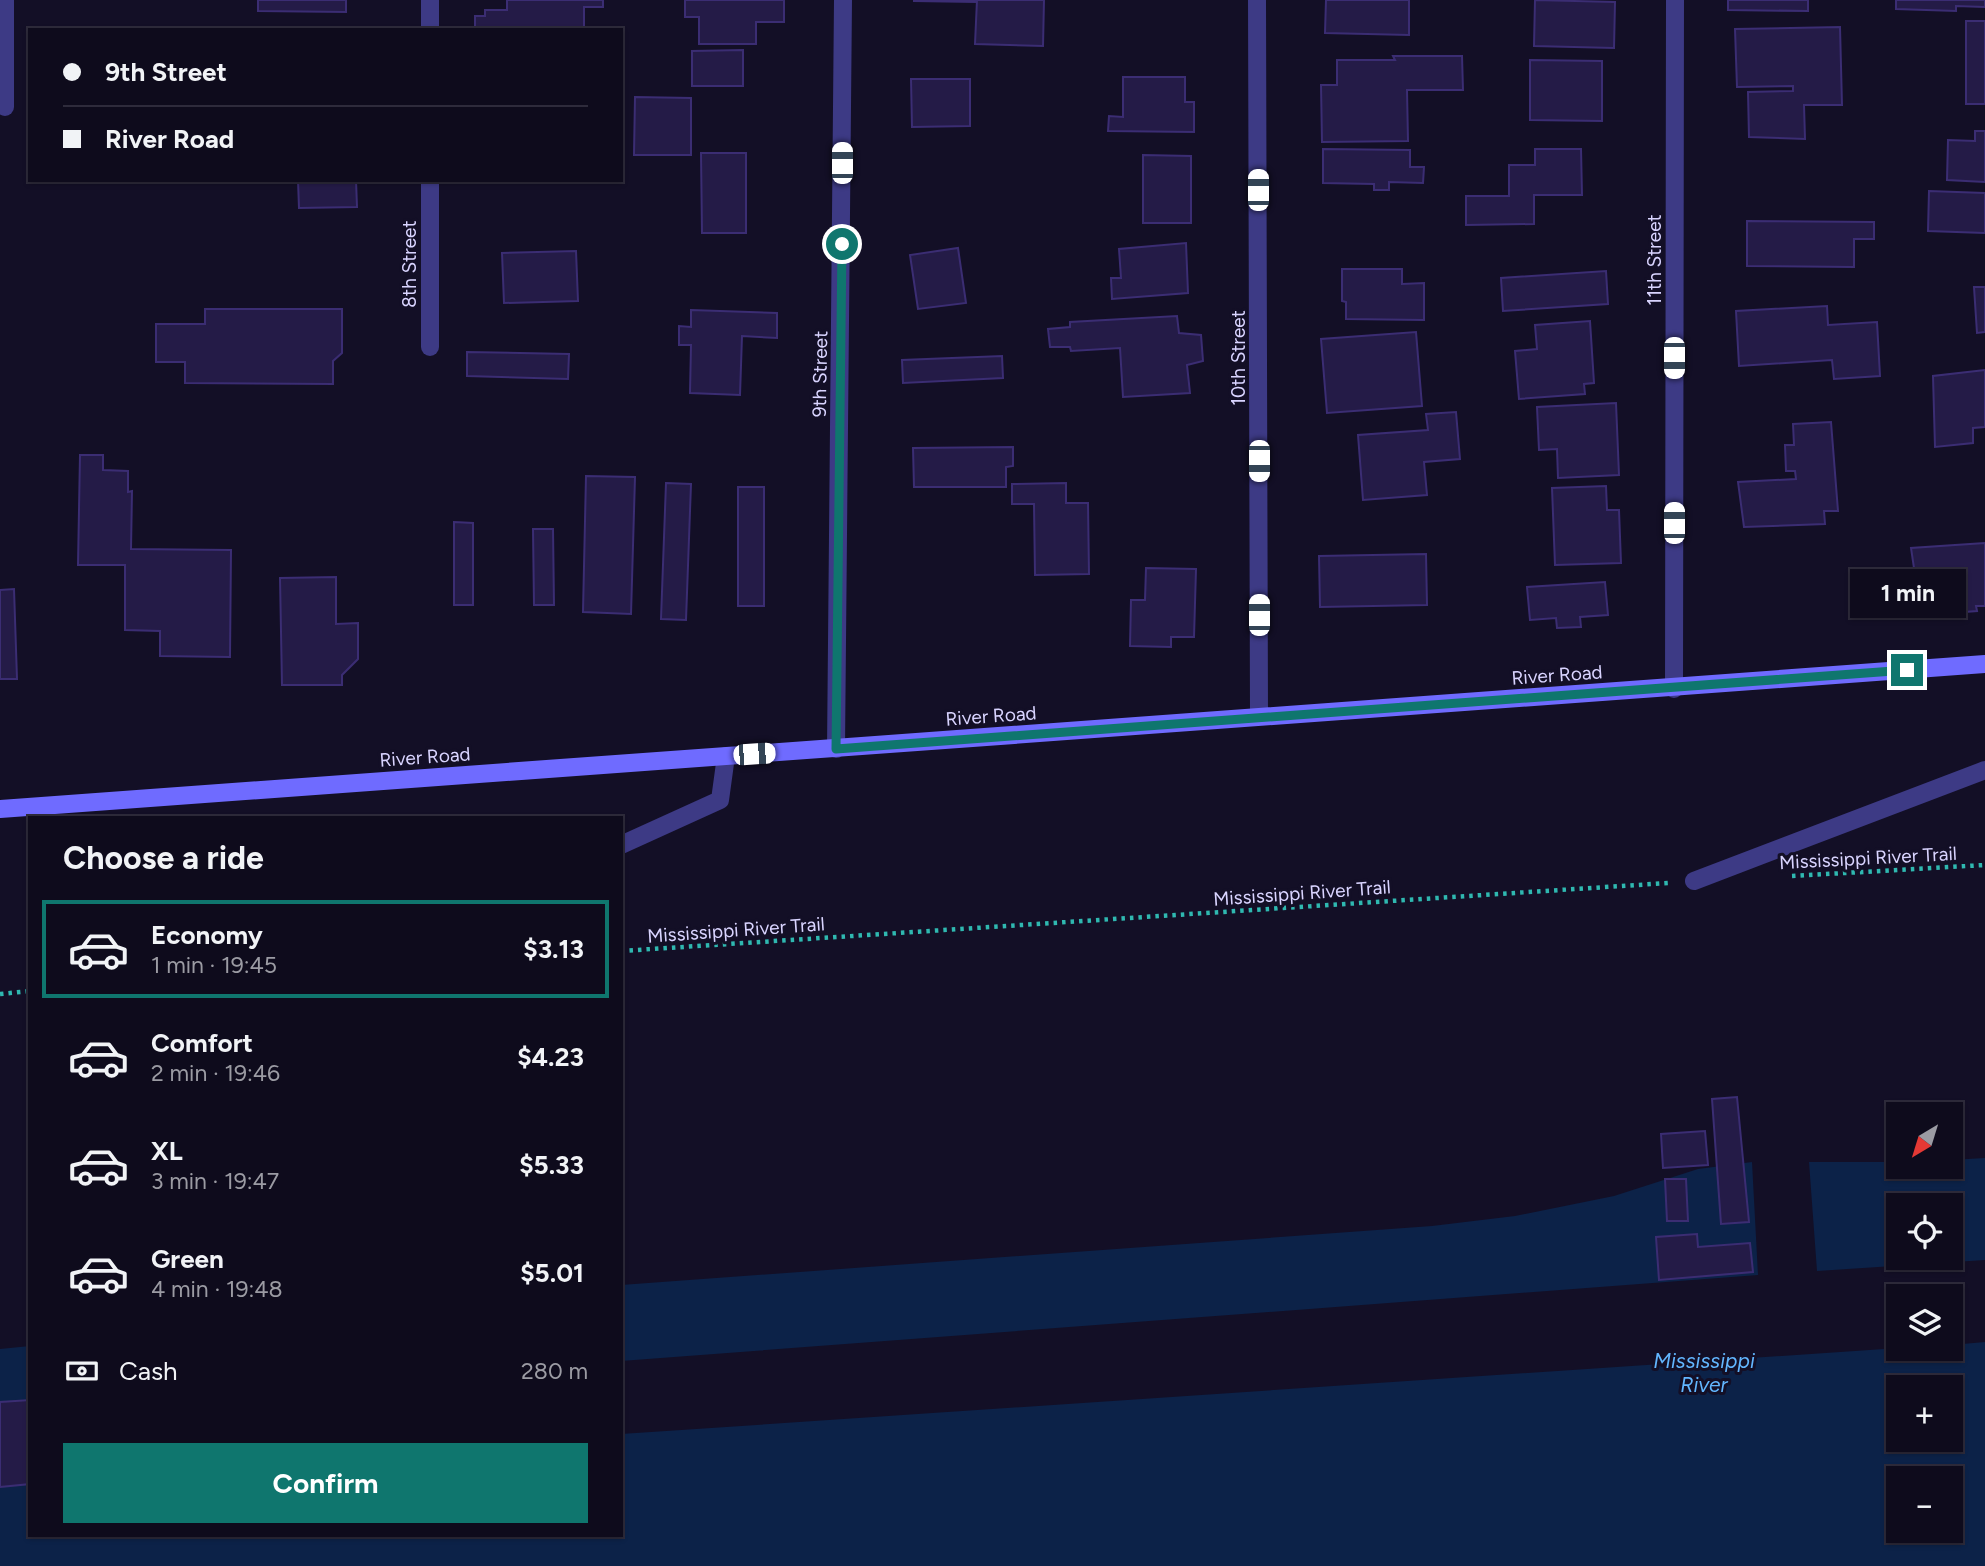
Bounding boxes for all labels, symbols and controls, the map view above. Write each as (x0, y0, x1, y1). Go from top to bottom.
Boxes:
text: 9th Street (105, 56, 227, 88)
text: River Road (105, 123, 234, 155)
car (832, 142, 853, 184)
car (1248, 169, 1269, 211)
street label: 11th Street (1643, 214, 1666, 306)
street label: 8th Street (398, 220, 421, 308)
route start (826, 228, 858, 260)
street label: 10th Street (1227, 310, 1250, 406)
street label: 9th Street (808, 331, 832, 417)
car (1664, 337, 1685, 379)
car (1249, 440, 1270, 482)
car (1664, 502, 1685, 544)
callout: 1 min (1849, 568, 1965, 618)
text: 1 min (1881, 579, 1935, 607)
car (1249, 594, 1270, 636)
route end (1891, 654, 1923, 686)
street label: River Road (1511, 660, 1603, 690)
street label: River Road (945, 701, 1037, 731)
street label: River Road (379, 742, 471, 772)
car (733, 742, 776, 766)
text: Choose a ride (63, 839, 264, 877)
street label: Mississippi River Trail (1779, 842, 1957, 874)
street label: Mississippi River Trail (1212, 875, 1392, 911)
street label: Mississippi River Trail (646, 912, 826, 948)
icon: car (67, 918, 130, 981)
text: Economy (151, 919, 263, 951)
text: $3.13 (523, 933, 584, 965)
text: 1 min · 19:45 (151, 951, 277, 979)
icon: car (67, 1026, 130, 1089)
text: Comfort (151, 1027, 253, 1059)
text: $4.23 (517, 1041, 584, 1073)
text: 2 min · 19:46 (151, 1059, 280, 1087)
north arrow (1886, 1102, 1964, 1180)
map controls (1886, 1102, 1963, 1543)
icon: car (67, 1134, 130, 1197)
text: XL (151, 1135, 183, 1167)
text: $5.33 (519, 1149, 584, 1181)
text: 3 min · 19:47 (151, 1167, 279, 1195)
button: locate (1886, 1193, 1963, 1270)
icon: car (67, 1242, 130, 1305)
text: Green (151, 1243, 224, 1275)
text: $5.01 (520, 1257, 584, 1289)
text: 4 min · 19:48 (151, 1275, 283, 1303)
button: layers (1886, 1284, 1963, 1361)
water label: Mississippi River (1653, 1348, 1755, 1397)
icon: cash (63, 1352, 101, 1390)
text: Cash (119, 1355, 178, 1387)
text: 280 m (521, 1357, 588, 1385)
button: + (1886, 1375, 1963, 1452)
button: Confirm (63, 1443, 588, 1523)
button: − (1886, 1466, 1963, 1543)

